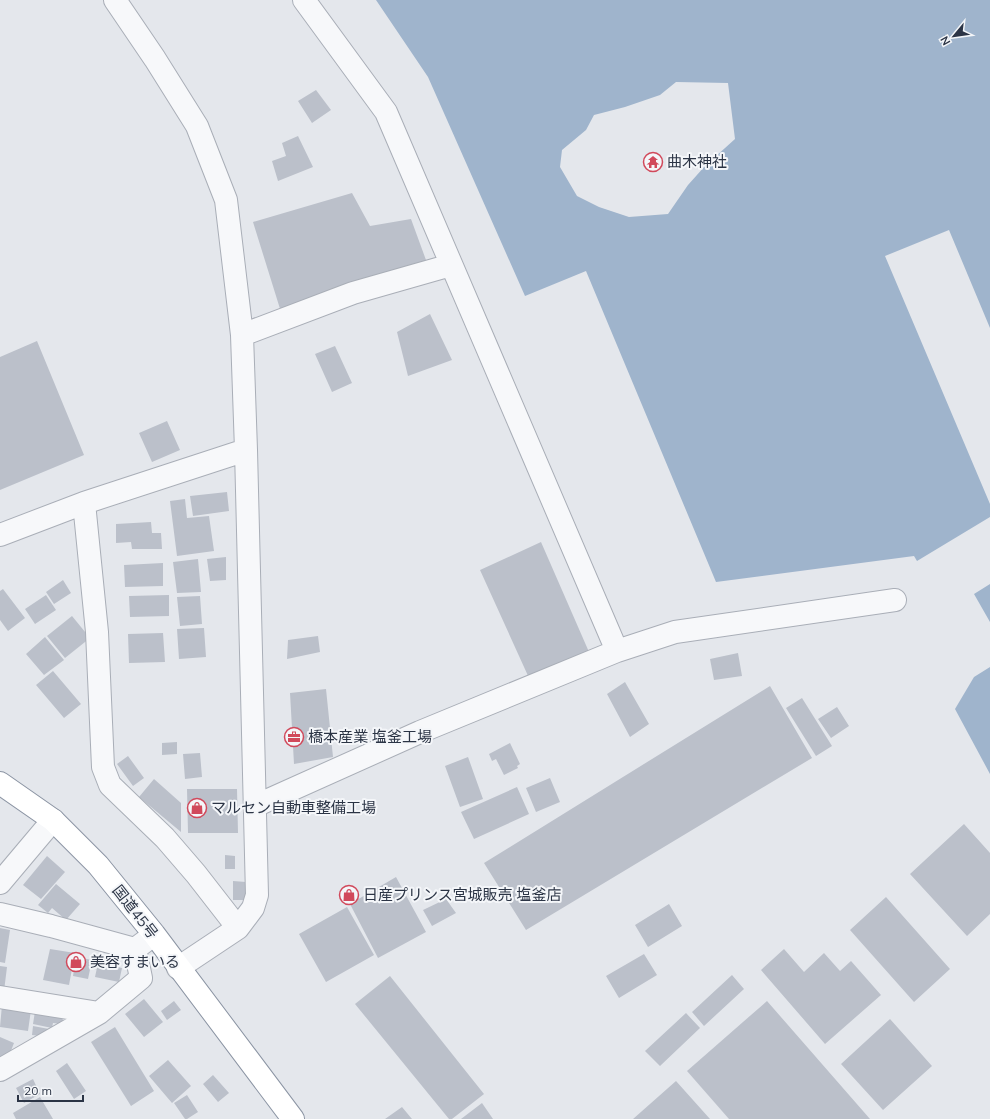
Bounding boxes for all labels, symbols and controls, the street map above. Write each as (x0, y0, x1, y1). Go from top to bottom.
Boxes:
north arrow (934, 16, 974, 56)
text: N (937, 34, 953, 48)
temple icon: 曲木神社 (642, 151, 664, 173)
place label: 曲木神社 (667, 152, 727, 171)
office icon: 橋本産業 塩釜工場 (283, 726, 305, 748)
place label: 橋本産業 塩釜工場 (308, 727, 432, 746)
shop icon: マルセン自動車整備工場 (186, 797, 208, 819)
place label: マルセン自動車整備工場 (211, 798, 376, 817)
street label: 国道45号 (109, 881, 162, 942)
shop icon: 日産プリンス宮城販売 塩釜店 (338, 884, 360, 906)
place label: 日産プリンス宮城販売 塩釜店 (363, 885, 562, 904)
shop icon: 美容すまいる (65, 951, 87, 973)
place label: 美容すまいる (90, 952, 180, 971)
scale bar (18, 1077, 83, 1103)
text: 20 m (24, 1083, 52, 1098)

